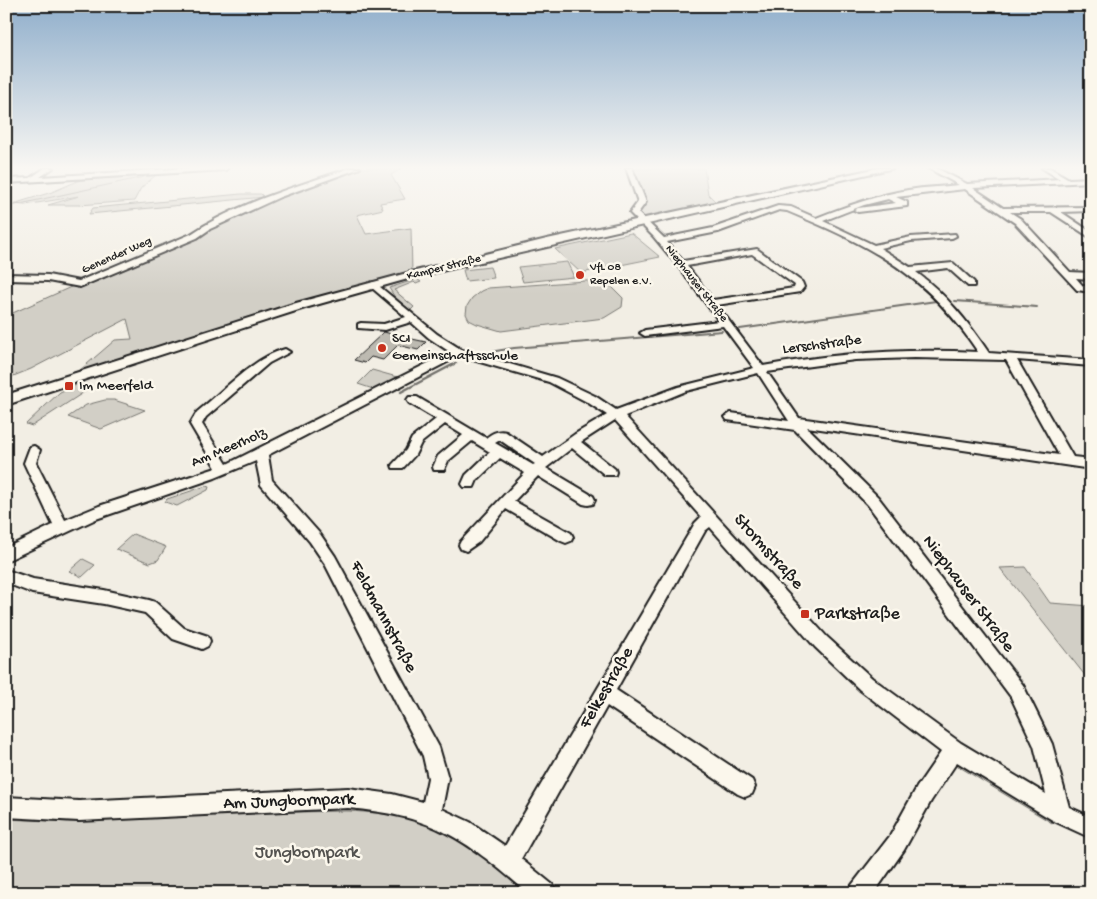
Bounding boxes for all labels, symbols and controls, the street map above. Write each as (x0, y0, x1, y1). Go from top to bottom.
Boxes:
street label: Genender Weg (80, 234, 154, 278)
street label: Niephauser Straße (662, 243, 731, 326)
street label: Kamper Straße (406, 252, 483, 284)
place label: VfL 08 Repelen e.V. (589, 261, 652, 289)
marker: VfL 08 Repelen e.V. (574, 269, 586, 281)
place label: SCI Gemeinschaftsschule (392, 330, 518, 365)
street label: Lerschstraße (782, 331, 863, 359)
marker: SCI Gemeinschaftsschule (376, 342, 388, 354)
place label: Im Meerfeld (79, 377, 154, 395)
marker: Im Meerfeld (63, 380, 75, 392)
street label: Am Meerholz (189, 424, 270, 472)
street label: Stormstraße (728, 510, 808, 595)
street label: Niephauser Straße (917, 531, 1019, 657)
street label: Feldmannstraße (344, 557, 422, 677)
place label: Parkstraße (814, 604, 901, 625)
marker: Parkstraße (799, 608, 811, 620)
street label: Felkestraße (575, 643, 639, 733)
street label: Am Jungbornpark (223, 789, 357, 815)
park label: Jungbornpark (255, 843, 361, 864)

